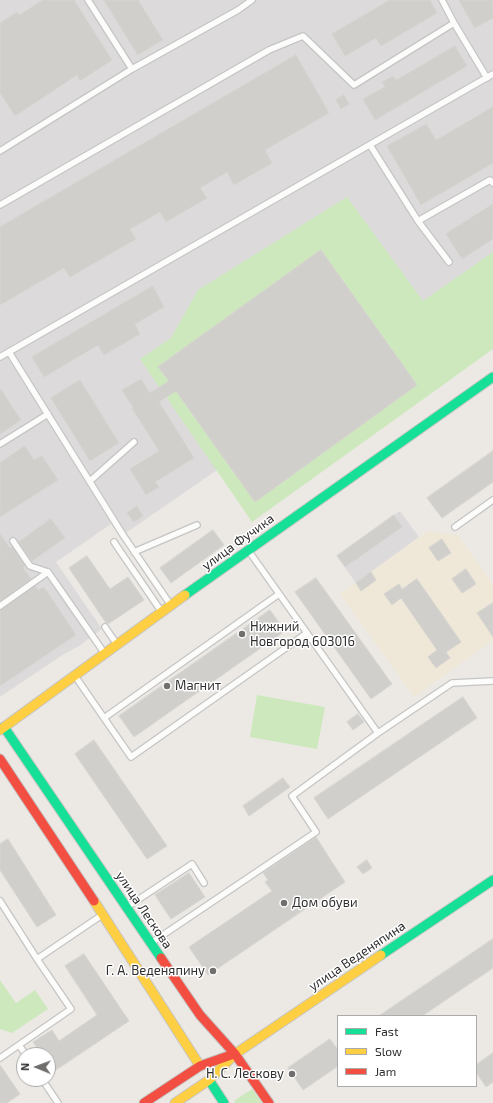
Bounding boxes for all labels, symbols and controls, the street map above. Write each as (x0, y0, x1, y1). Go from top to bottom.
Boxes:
street label: улица Фучика (199, 511, 277, 573)
place label: Нижний Новгород 603016 (250, 619, 355, 650)
marker: Нижний Новгород 603016 (237, 629, 247, 639)
place label: Магнит (175, 678, 221, 694)
marker: Магнит (162, 681, 172, 691)
street label: улица Лескова (112, 868, 176, 952)
place label: Дом обуви (292, 895, 358, 911)
marker: Дом обуви (279, 898, 289, 908)
street label: улица Веденяпина (306, 918, 408, 994)
place label: Г. А. Веденяпину (106, 963, 205, 979)
marker: Г. А. Веденяпину (208, 966, 218, 976)
legend (337, 1015, 477, 1087)
text: Fast (375, 1024, 398, 1038)
text: Slow (375, 1044, 402, 1058)
north arrow (16, 1047, 56, 1087)
text: N (18, 1063, 31, 1071)
text: Jam (375, 1064, 396, 1078)
place label: Н. С. Лескову (206, 1066, 284, 1082)
marker: Н. С. Лескову (287, 1069, 297, 1079)

